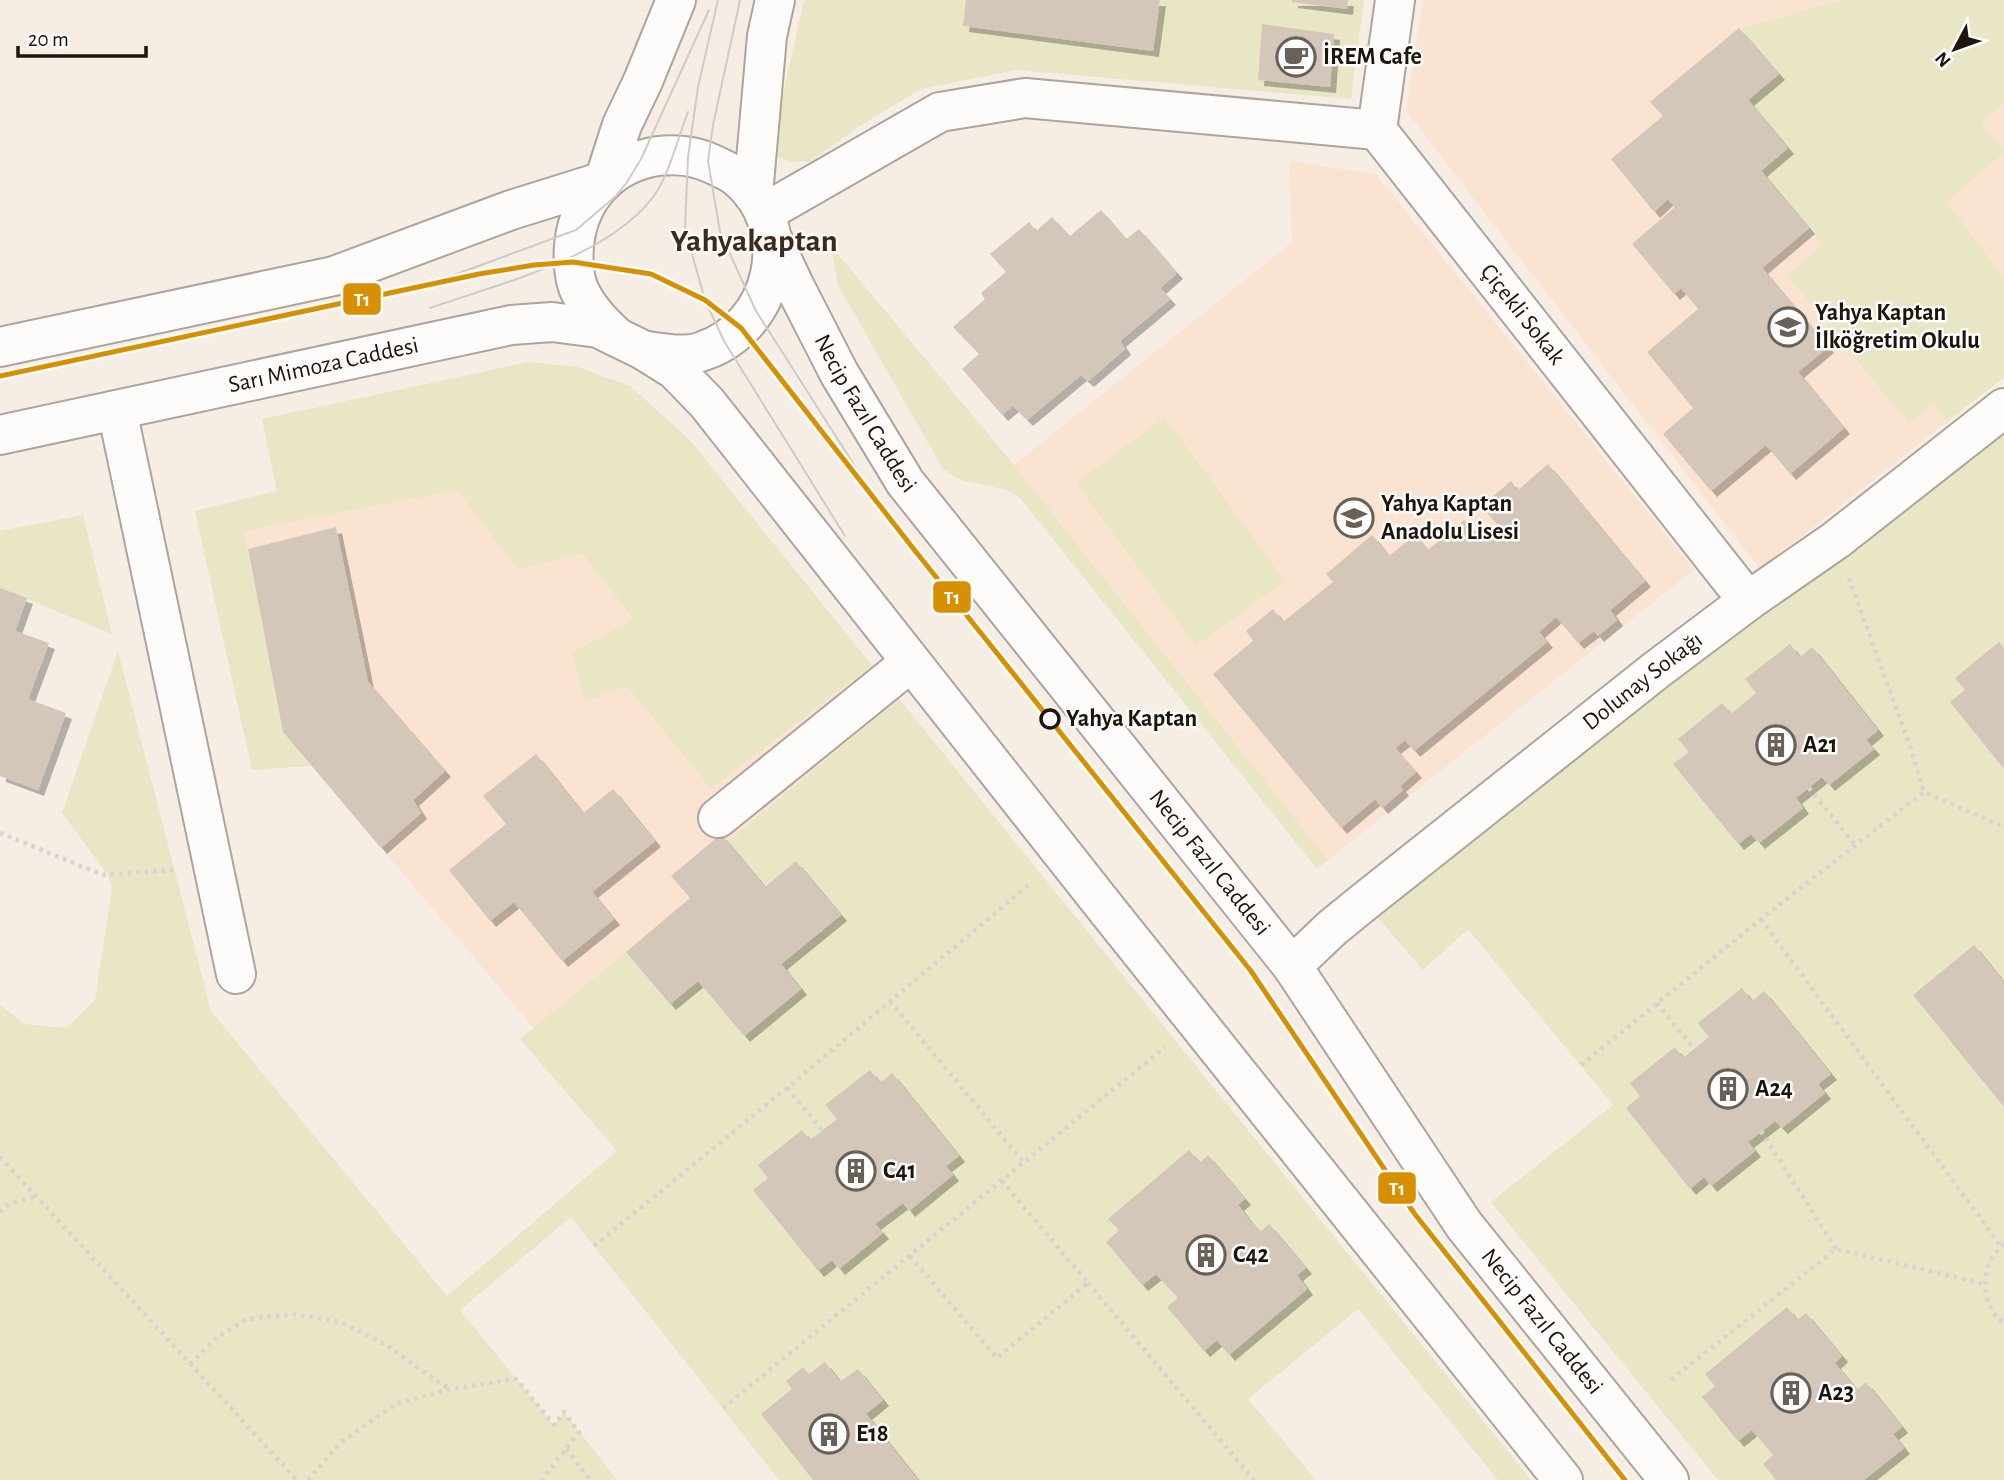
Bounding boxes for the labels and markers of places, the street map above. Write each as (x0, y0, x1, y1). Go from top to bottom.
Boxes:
cafe icon: İREM Cafe (1275, 36, 1317, 78)
place label: İREM Cafe (1323, 42, 1422, 69)
place label: Yahya Kaptan İlköğretim Okulu (1815, 301, 1980, 353)
school or university icon: Yahya Kaptan İlköğretim Okulu (1767, 306, 1809, 348)
place label: Yahya Kaptan Anadolu Lisesi (1381, 492, 1519, 544)
school or university icon: Yahya Kaptan Anadolu Lisesi (1333, 497, 1375, 539)
place label: Yahya Kaptan (1066, 707, 1197, 731)
marker: Yahya Kaptan (1040, 709, 1060, 729)
building icon: A21 (1755, 724, 1797, 766)
place label: A21 (1803, 733, 1837, 757)
building icon: A24 (1707, 1068, 1749, 1110)
place label: A24 (1755, 1077, 1793, 1101)
building icon: C41 (835, 1150, 877, 1192)
place label: C41 (883, 1159, 916, 1183)
building icon: C42 (1185, 1234, 1227, 1276)
place label: C42 (1233, 1243, 1269, 1267)
building icon: A23 (1770, 1372, 1812, 1414)
place label: A23 (1818, 1381, 1854, 1405)
building icon: E18 (808, 1413, 850, 1455)
place label: E18 (856, 1422, 889, 1446)

